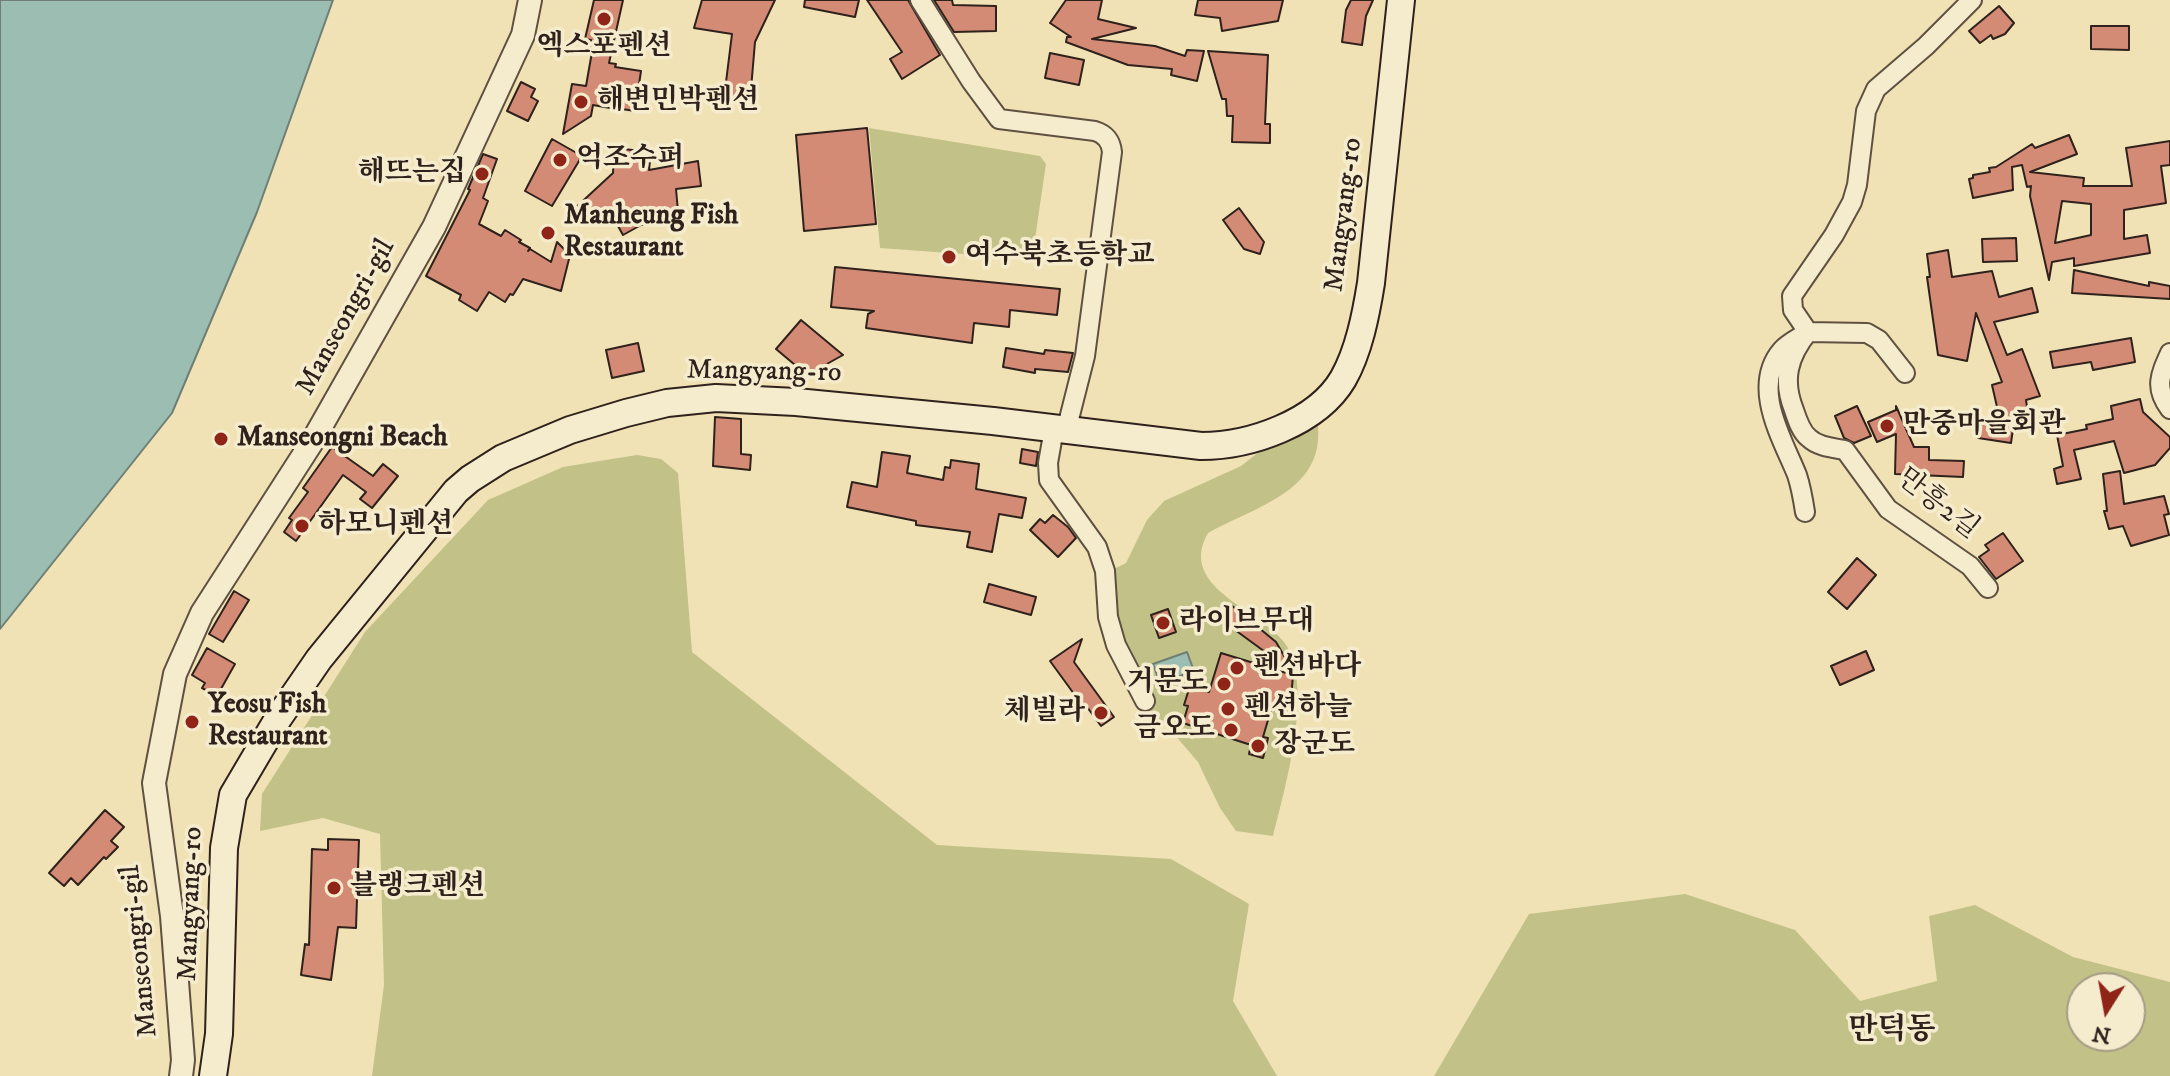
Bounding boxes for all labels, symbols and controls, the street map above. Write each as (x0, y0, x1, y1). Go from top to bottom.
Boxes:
marker: 엑스포펜션 (595, 10, 613, 28)
place label: 엑스포펜션 (536, 31, 672, 65)
place label: 해변민박펜션 (597, 85, 759, 119)
marker: 해변민박펜션 (572, 93, 590, 111)
street label: Mangyang-ro (1319, 136, 1371, 294)
place label: 억조수퍼 (576, 143, 684, 177)
marker: 억조수퍼 (551, 151, 569, 169)
place label: 해뜨는집 (358, 157, 466, 191)
marker: 해뜨는집 (473, 165, 491, 183)
place label: Manheung Fish Restaurant (564, 200, 738, 266)
marker: Manheung Fish Restaurant (539, 224, 557, 242)
street label: Manseongri-gil (290, 234, 404, 402)
place label: 여수북초등학교 (965, 240, 1154, 274)
marker: 여수북초등학교 (940, 248, 958, 266)
street label: Mangyang-ro (686, 355, 842, 391)
place label: 만중마을회관 (1903, 409, 2065, 443)
marker: 만중마을회관 (1878, 417, 1896, 435)
place label: Manseongni Beach (237, 422, 448, 456)
marker: Manseongni Beach (212, 430, 230, 448)
street label: 만흥2길 (1889, 463, 1985, 547)
place label: 하모니펜션 (318, 509, 453, 543)
marker: 하모니펜션 (293, 517, 311, 535)
place label: 라이브무대 (1179, 606, 1314, 640)
marker: 라이브무대 (1154, 614, 1172, 632)
place label: 펜션바다 (1253, 651, 1361, 685)
marker: 펜션바다 (1228, 659, 1246, 677)
place label: 거문도 (1127, 667, 1208, 701)
marker: 거문도 (1215, 675, 1233, 693)
place label: Yeosu Fish Restaurant (208, 689, 328, 755)
place label: 펜션하늘 (1244, 692, 1352, 726)
place label: 체빌라 (1004, 696, 1085, 730)
marker: 펜션하늘 (1219, 700, 1237, 718)
marker: 체빌라 (1092, 704, 1110, 722)
marker: Yeosu Fish Restaurant (183, 713, 201, 731)
place label: 금오도 (1134, 713, 1215, 747)
marker: 금오도 (1222, 721, 1240, 739)
place label: 장군도 (1274, 729, 1355, 763)
marker: 장군도 (1249, 737, 1267, 755)
street label: Mangyang-ro (173, 826, 211, 982)
street label: Manseongri-gil (115, 863, 167, 1039)
place label: 블랭크펜션 (350, 871, 485, 905)
marker: 블랭크펜션 (325, 879, 343, 897)
north arrow (2066, 972, 2146, 1052)
district label: 만덕동 (1849, 1014, 1935, 1050)
text: N (2090, 1019, 2113, 1049)

